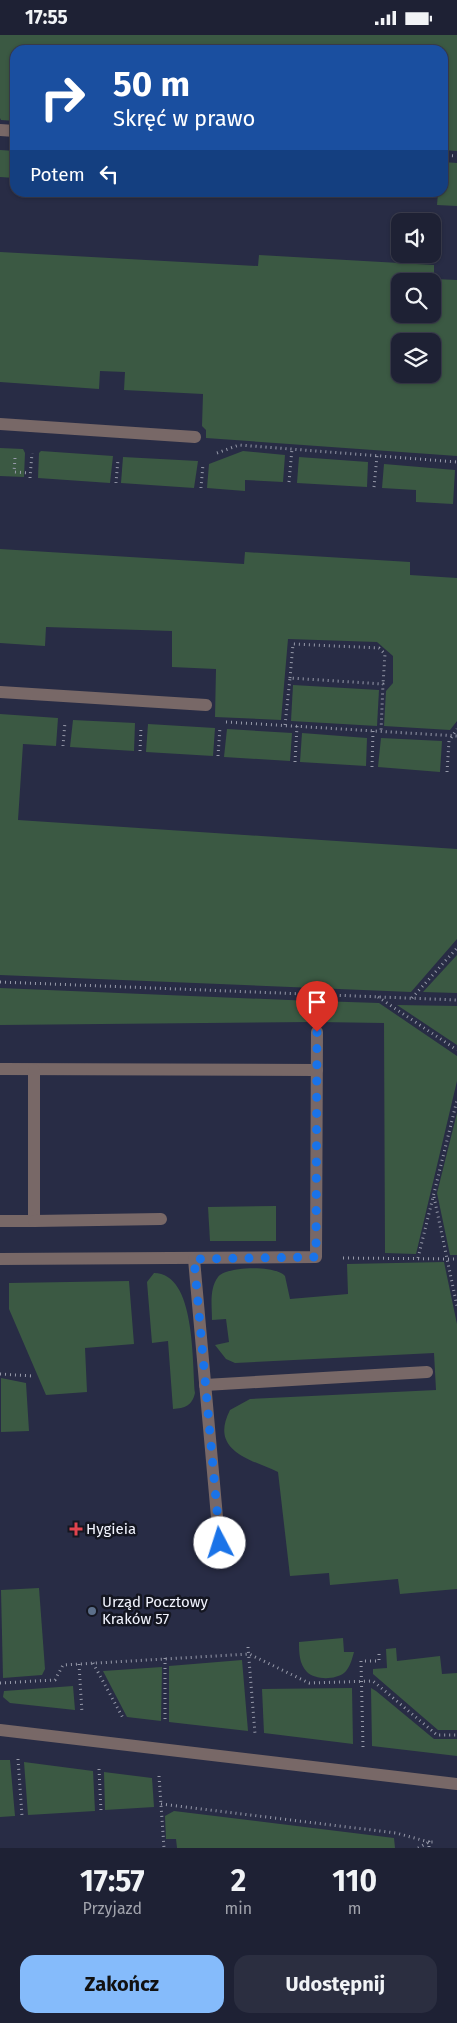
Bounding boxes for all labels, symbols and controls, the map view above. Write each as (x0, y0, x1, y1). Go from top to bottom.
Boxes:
text: 17:55 (25, 6, 68, 29)
text: 50 m (113, 63, 190, 105)
icon: right (30, 65, 95, 130)
text: Skręć w prawo (113, 105, 255, 132)
icon: left (95, 160, 123, 188)
text: Potem (30, 163, 85, 186)
map controls (391, 213, 441, 383)
button: sound (391, 213, 441, 263)
button: search (391, 273, 441, 323)
button: layers (391, 333, 441, 383)
pin (296, 981, 338, 1032)
icon: arrive (303, 988, 331, 1016)
position arrow (193, 1516, 245, 1568)
place label: Hygieia (86, 1520, 136, 1538)
marker: Hygieia (70, 1523, 82, 1535)
place label: Urząd Pocztowy Kraków 57 (102, 1593, 208, 1628)
marker: Urząd Pocztowy Kraków 57 (86, 1605, 98, 1617)
text: 17:57 (80, 1863, 145, 1899)
text: 2 (231, 1863, 246, 1899)
text: 110 (332, 1863, 377, 1899)
text: Przyjazd (83, 1899, 142, 1918)
text: min (225, 1899, 252, 1918)
text: m (348, 1899, 361, 1918)
button: Zakończ (20, 1955, 224, 2013)
button: Udostępnij (234, 1955, 437, 2013)

